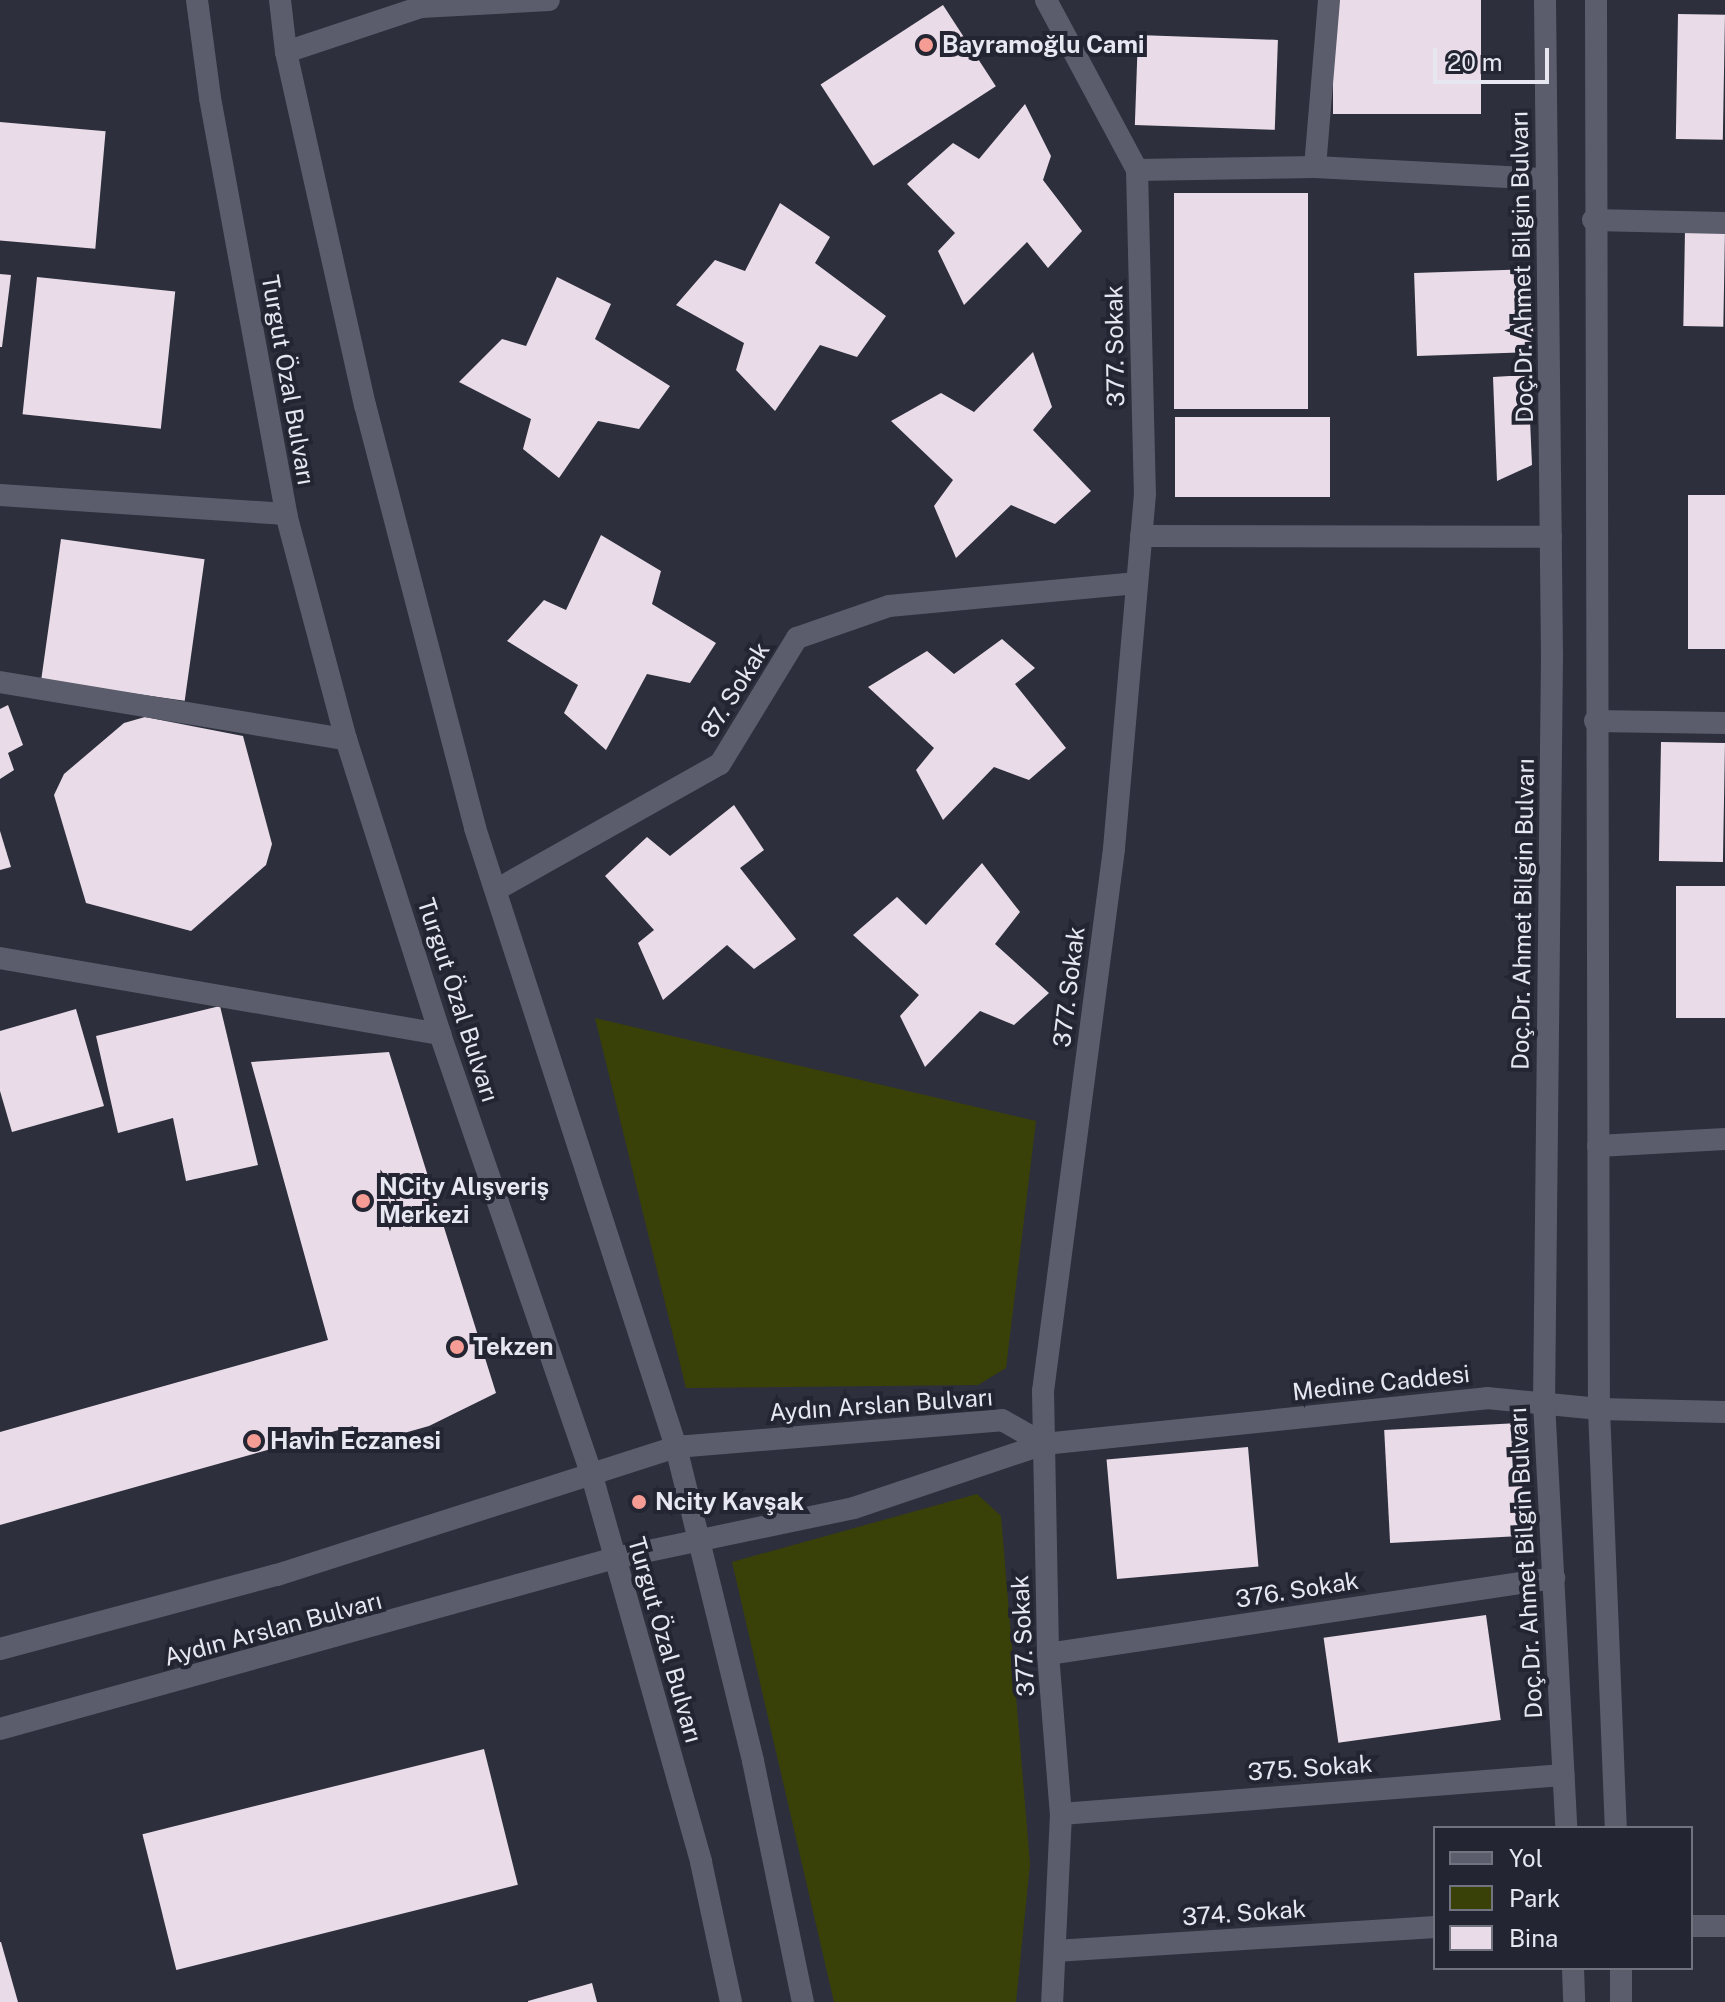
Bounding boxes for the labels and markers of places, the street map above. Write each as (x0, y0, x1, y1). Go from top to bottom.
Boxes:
place label: Bayramoğlu Cami (942, 31, 1144, 59)
marker: Bayramoğlu Cami (917, 36, 935, 54)
place label: NCity Alışveriş Merkezi (379, 1173, 549, 1229)
marker: NCity Alışveriş Merkezi (354, 1192, 372, 1210)
place label: Tekzen (473, 1333, 554, 1361)
marker: Tekzen (448, 1338, 466, 1356)
place label: Havin Eczanesi (270, 1427, 441, 1455)
marker: Havin Eczanesi (245, 1432, 263, 1450)
place label: Ncity Kavşak (655, 1488, 804, 1516)
marker: Ncity Kavşak (630, 1493, 648, 1511)

